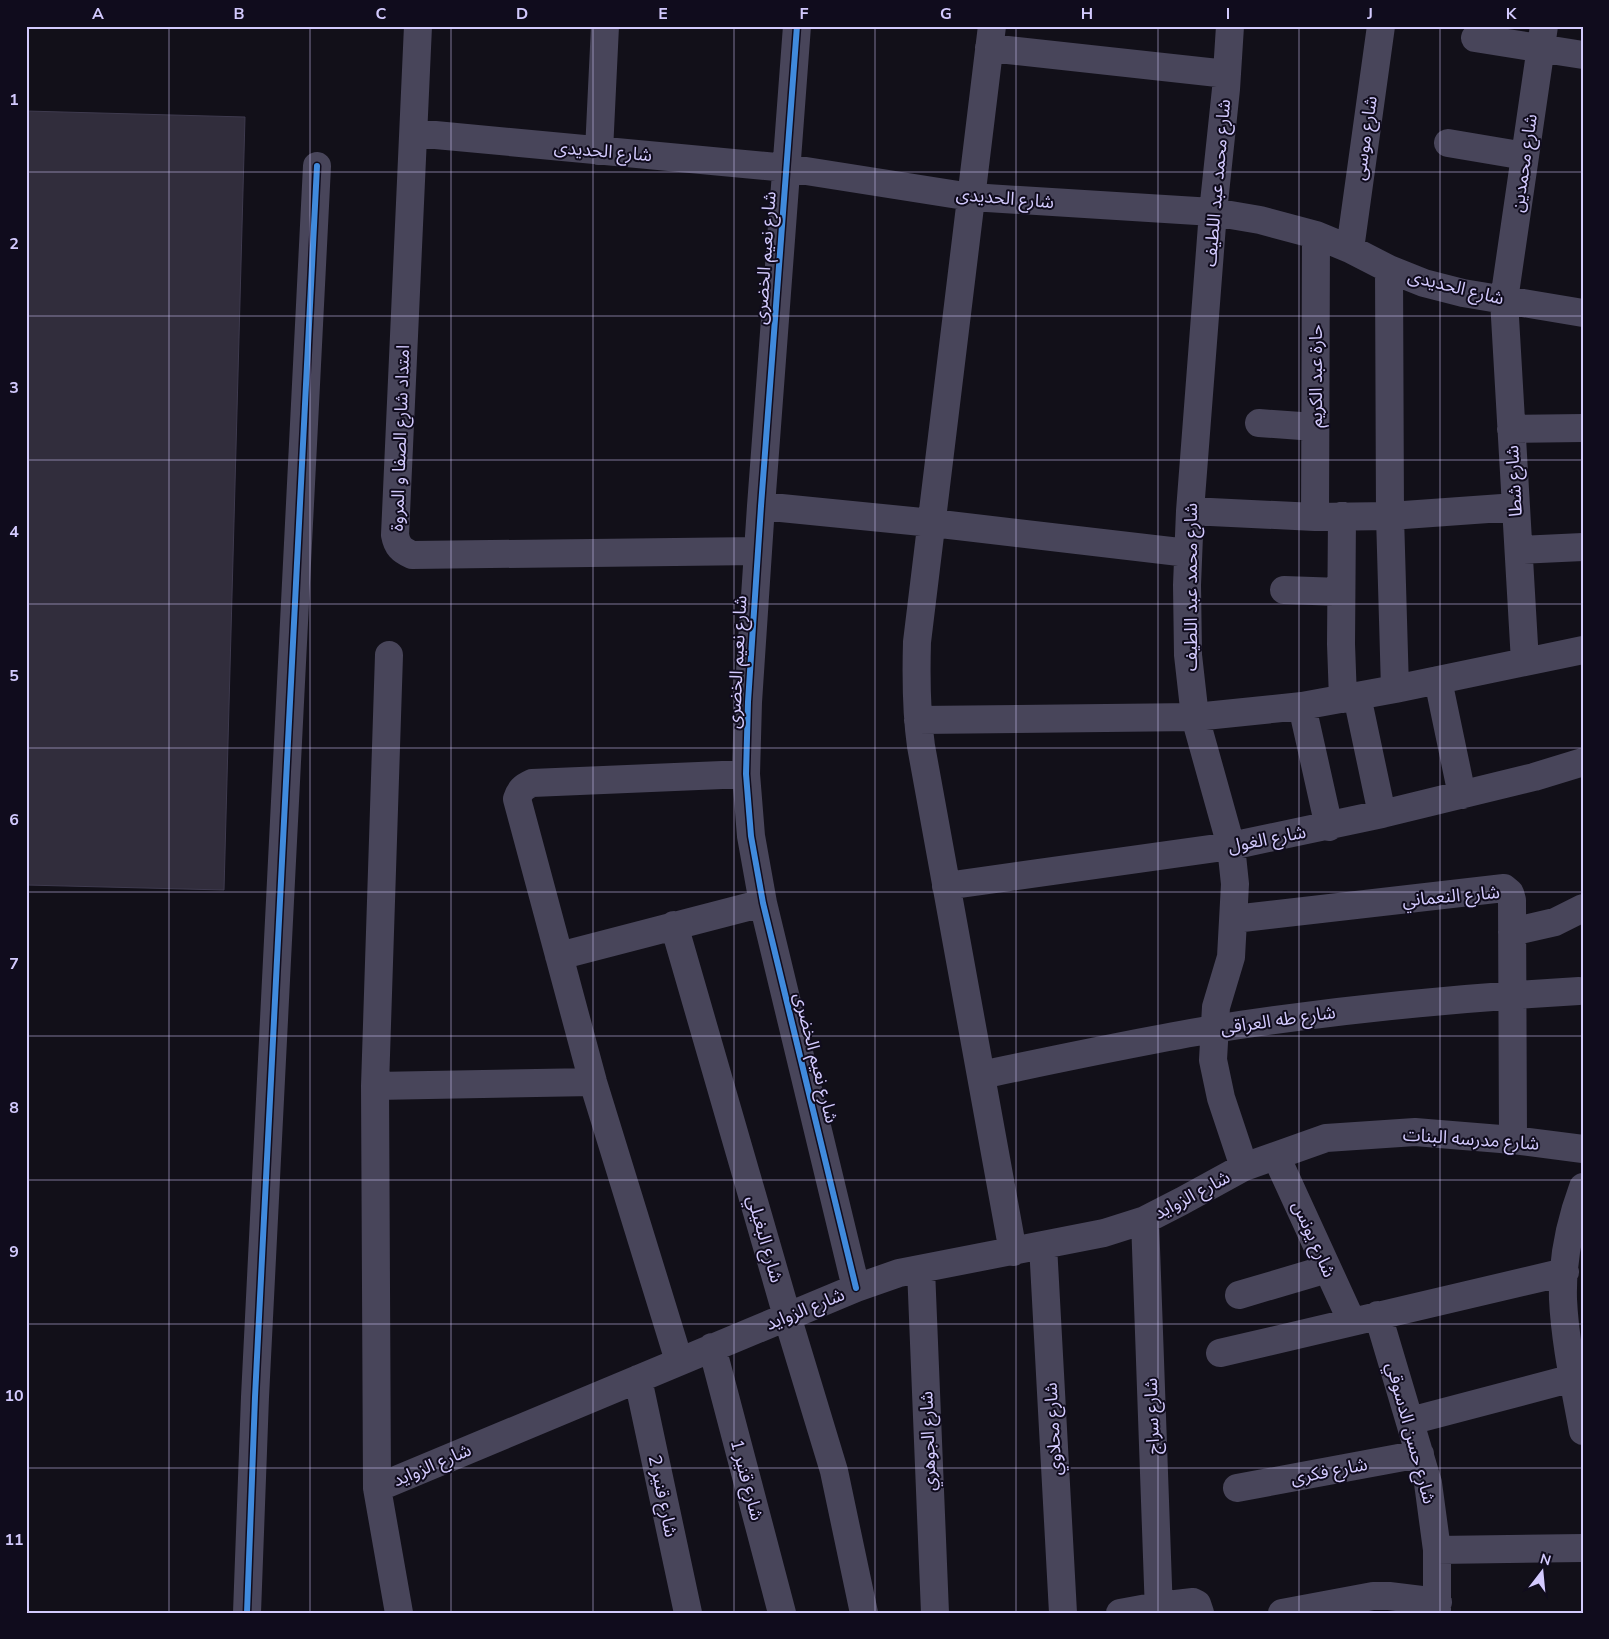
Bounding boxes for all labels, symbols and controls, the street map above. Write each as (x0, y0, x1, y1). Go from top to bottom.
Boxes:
text: A (92, 3, 104, 25)
text: B (233, 3, 245, 25)
text: C (376, 3, 387, 25)
text: D (516, 3, 528, 25)
text: E (658, 3, 668, 25)
text: F (800, 3, 809, 25)
text: G (940, 3, 952, 25)
text: H (1081, 3, 1093, 25)
text: I (1226, 3, 1230, 25)
text: J (1366, 3, 1373, 25)
text: K (1506, 3, 1518, 25)
text: 1 (9, 89, 19, 111)
street label: شارع موسى (1347, 94, 1385, 182)
street label: شارع محمد عبد اللطيف (1198, 98, 1238, 268)
street label: شارع محمدين (1505, 112, 1545, 214)
street label: شارع الحديدى (553, 135, 653, 169)
street label: شارع الحديدى (955, 182, 1055, 216)
street label: شارع نعيم الخضرى (748, 190, 784, 326)
text: 2 (9, 233, 19, 255)
street label: شارع الحديدى (1405, 263, 1507, 312)
street label: حارة عبد الكريم (1304, 324, 1329, 428)
street label: امتداد شارع الصفا و المروة (385, 344, 417, 532)
text: 3 (9, 377, 19, 399)
street label: شارع شطا (1500, 444, 1530, 518)
street label: شارع محمد عبد اللطيف (1179, 503, 1205, 671)
text: 4 (9, 521, 19, 543)
street label: شارع نعيم الخضرى (722, 595, 754, 730)
text: 5 (9, 665, 19, 687)
text: 6 (9, 809, 19, 831)
street label: شارع الغول (1226, 820, 1308, 860)
street label: شارع النعماني (1401, 880, 1501, 914)
text: 7 (9, 953, 19, 975)
street label: شارع نعيم الخضرى (786, 990, 844, 1126)
street label: شارع طه العراقى (1219, 1000, 1337, 1042)
text: 8 (9, 1097, 19, 1119)
street label: شارع مدرسه البنات (1402, 1122, 1540, 1158)
street label: شارع الزوايد (1150, 1165, 1235, 1227)
street label: شارع البغيلي (739, 1193, 789, 1286)
street label: شارع يونس (1285, 1197, 1341, 1282)
text: 9 (9, 1241, 19, 1263)
street label: شارع الزوايد (762, 1282, 849, 1338)
street label: شارع حسن الدسوقي (1379, 1359, 1441, 1507)
street label: شارع سراج (1139, 1377, 1167, 1455)
street label: شارع محلاوي (1039, 1382, 1069, 1476)
text: 10 (4, 1385, 24, 1407)
street label: شارع الجوهري (914, 1391, 944, 1491)
street label: شارع قنير 1 (723, 1437, 769, 1524)
street label: شارع الزوايد (389, 1438, 476, 1494)
street label: شارع فكرى (1289, 1452, 1370, 1492)
street label: شارع قنير 2 (641, 1453, 683, 1540)
text: 11 (4, 1529, 24, 1551)
north arrow (1516, 1546, 1566, 1596)
text: N (1538, 1549, 1553, 1571)

